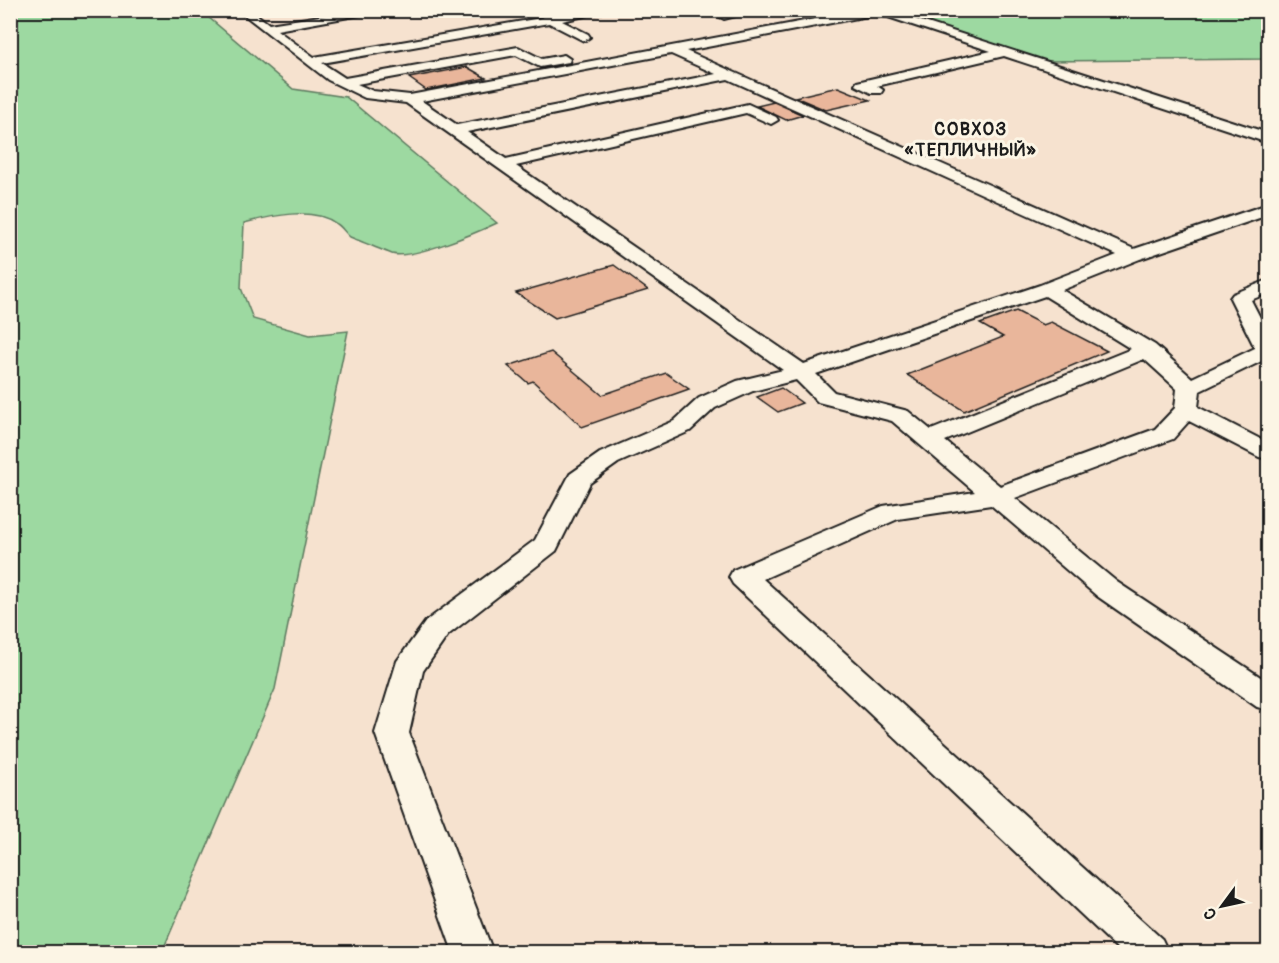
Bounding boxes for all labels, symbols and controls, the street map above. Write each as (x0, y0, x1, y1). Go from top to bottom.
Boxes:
district label: СОВХОЗ «ТЕПЛИЧНЫЙ» (905, 118, 1037, 162)
north arrow (1192, 876, 1252, 936)
text: С (1199, 904, 1221, 923)

